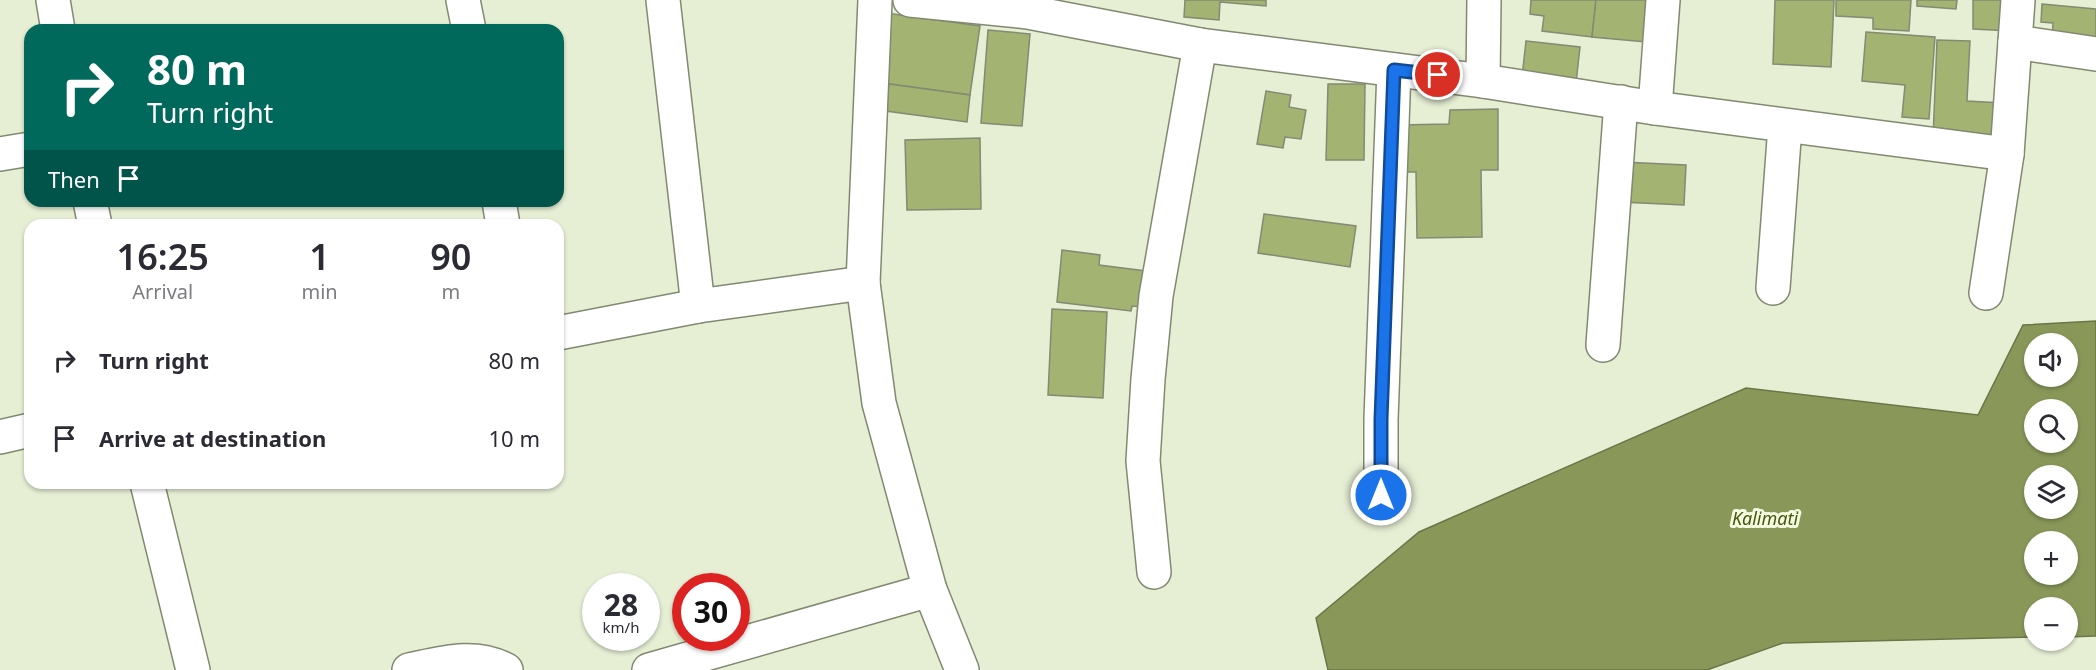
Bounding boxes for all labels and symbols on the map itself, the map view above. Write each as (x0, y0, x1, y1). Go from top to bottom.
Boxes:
pin (1412, 49, 1463, 100)
position arrow (1349, 463, 1413, 527)
water label: Kalimati (1732, 506, 1798, 530)
speed limit sign: 30 (672, 573, 750, 651)

